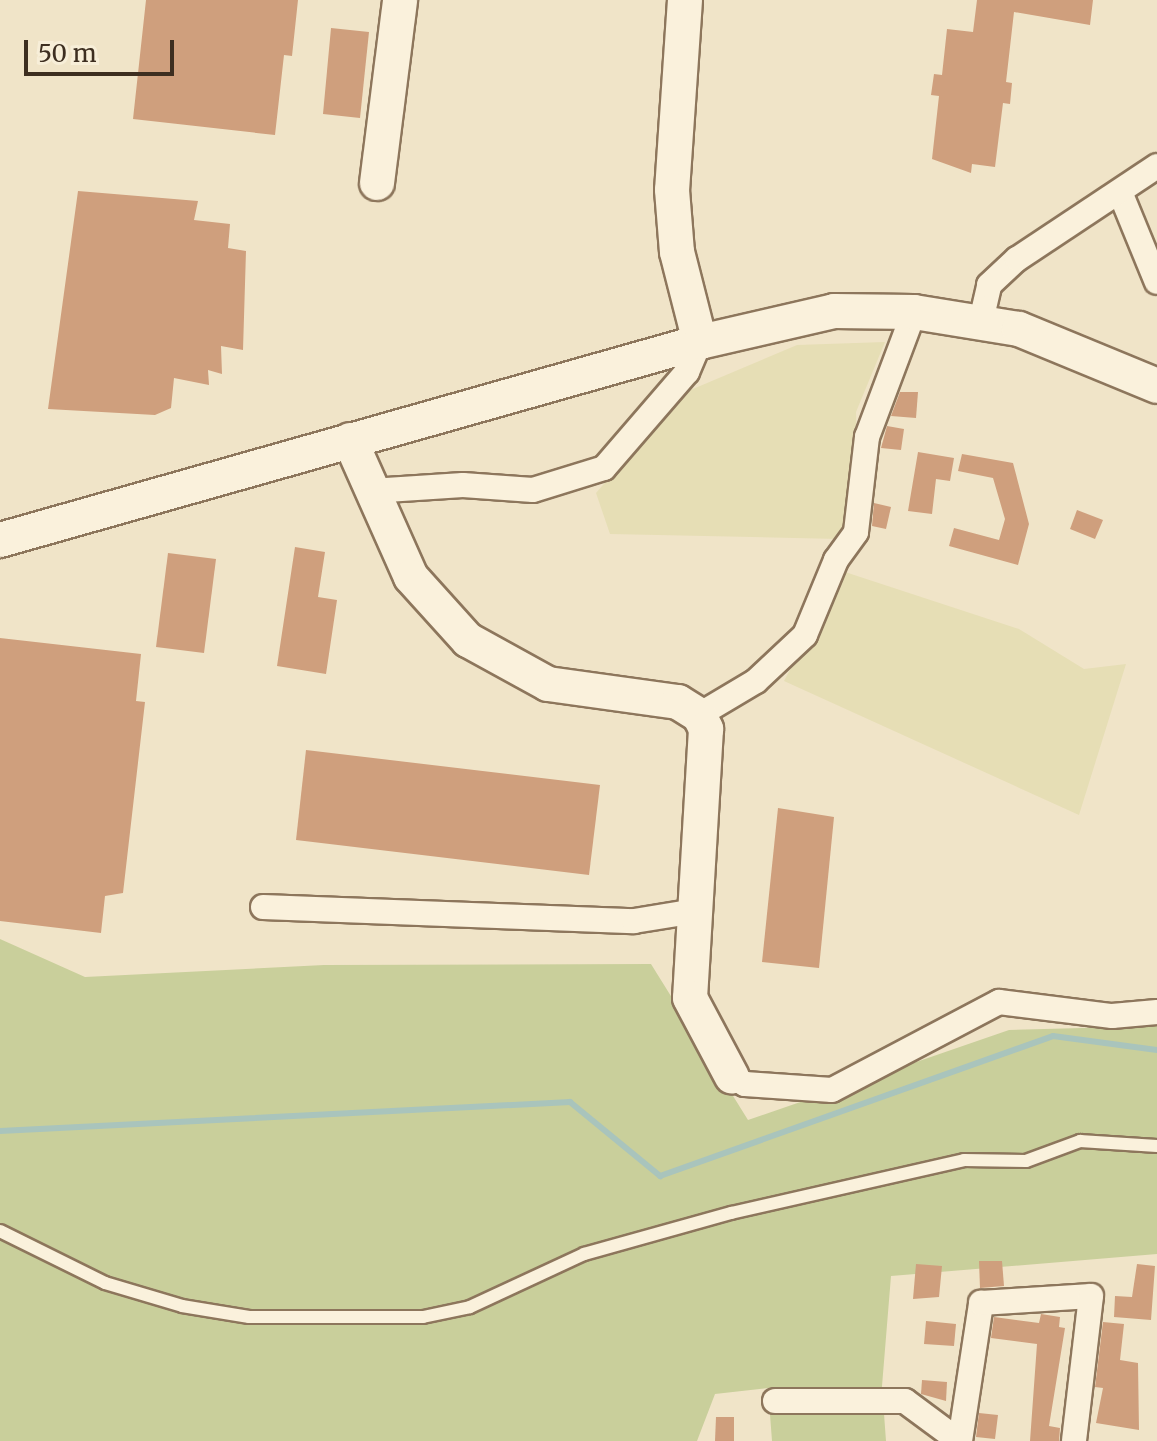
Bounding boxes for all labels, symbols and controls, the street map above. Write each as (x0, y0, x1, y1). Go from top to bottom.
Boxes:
scale bar (28, 24, 178, 74)
text: 50 m (38, 38, 97, 69)

